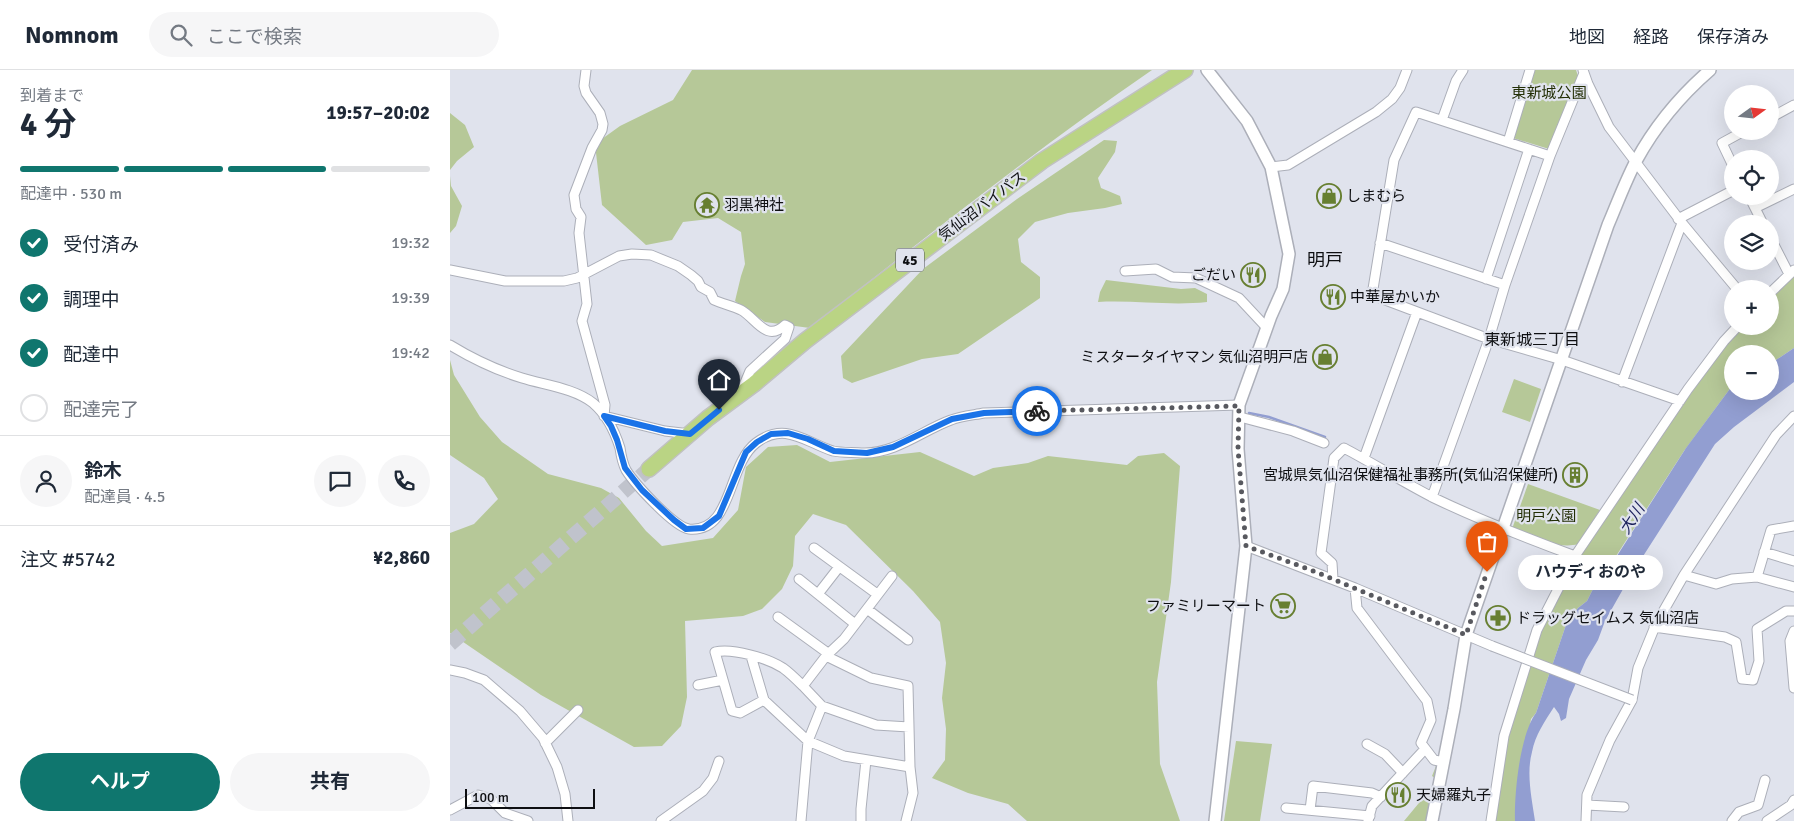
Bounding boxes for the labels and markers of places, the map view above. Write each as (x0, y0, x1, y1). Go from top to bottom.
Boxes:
shop icon: しまむら (1316, 183, 1342, 209)
place label: しまむら (1346, 187, 1406, 205)
temple icon: 羽黒神社 (694, 192, 720, 218)
place label: 羽黒神社 (724, 196, 784, 214)
restaurant icon: ごだい (1240, 262, 1266, 288)
place label: ごだい (1191, 266, 1236, 284)
restaurant icon: 中華屋かいか (1320, 284, 1346, 310)
place label: 中華屋かいか (1350, 288, 1440, 306)
shop icon: ミスタータイヤマン 気仙沼明戸店 (1312, 344, 1338, 370)
place label: ミスタータイヤマン 気仙沼明戸店 (1080, 348, 1308, 366)
pin (698, 359, 740, 410)
building icon: 宮城県気仙沼保健福祉事務所(気仙沼保健所) (1562, 462, 1588, 488)
place label: 宮城県気仙沼保健福祉事務所(気仙沼保健所) (1263, 466, 1558, 484)
pin (1466, 521, 1508, 572)
callout: ハウディおのや (1517, 554, 1662, 590)
supermarket icon: ファミリーマート (1270, 593, 1296, 619)
place label: ファミリーマート (1146, 597, 1266, 615)
pharmacy icon: ドラッグセイムス 気仙沼店 (1485, 605, 1511, 631)
place label: ドラッグセイムス 気仙沼店 (1516, 609, 1699, 627)
restaurant icon: 天婦羅丸子 (1385, 782, 1411, 808)
place label: 天婦羅丸子 (1416, 786, 1491, 804)

